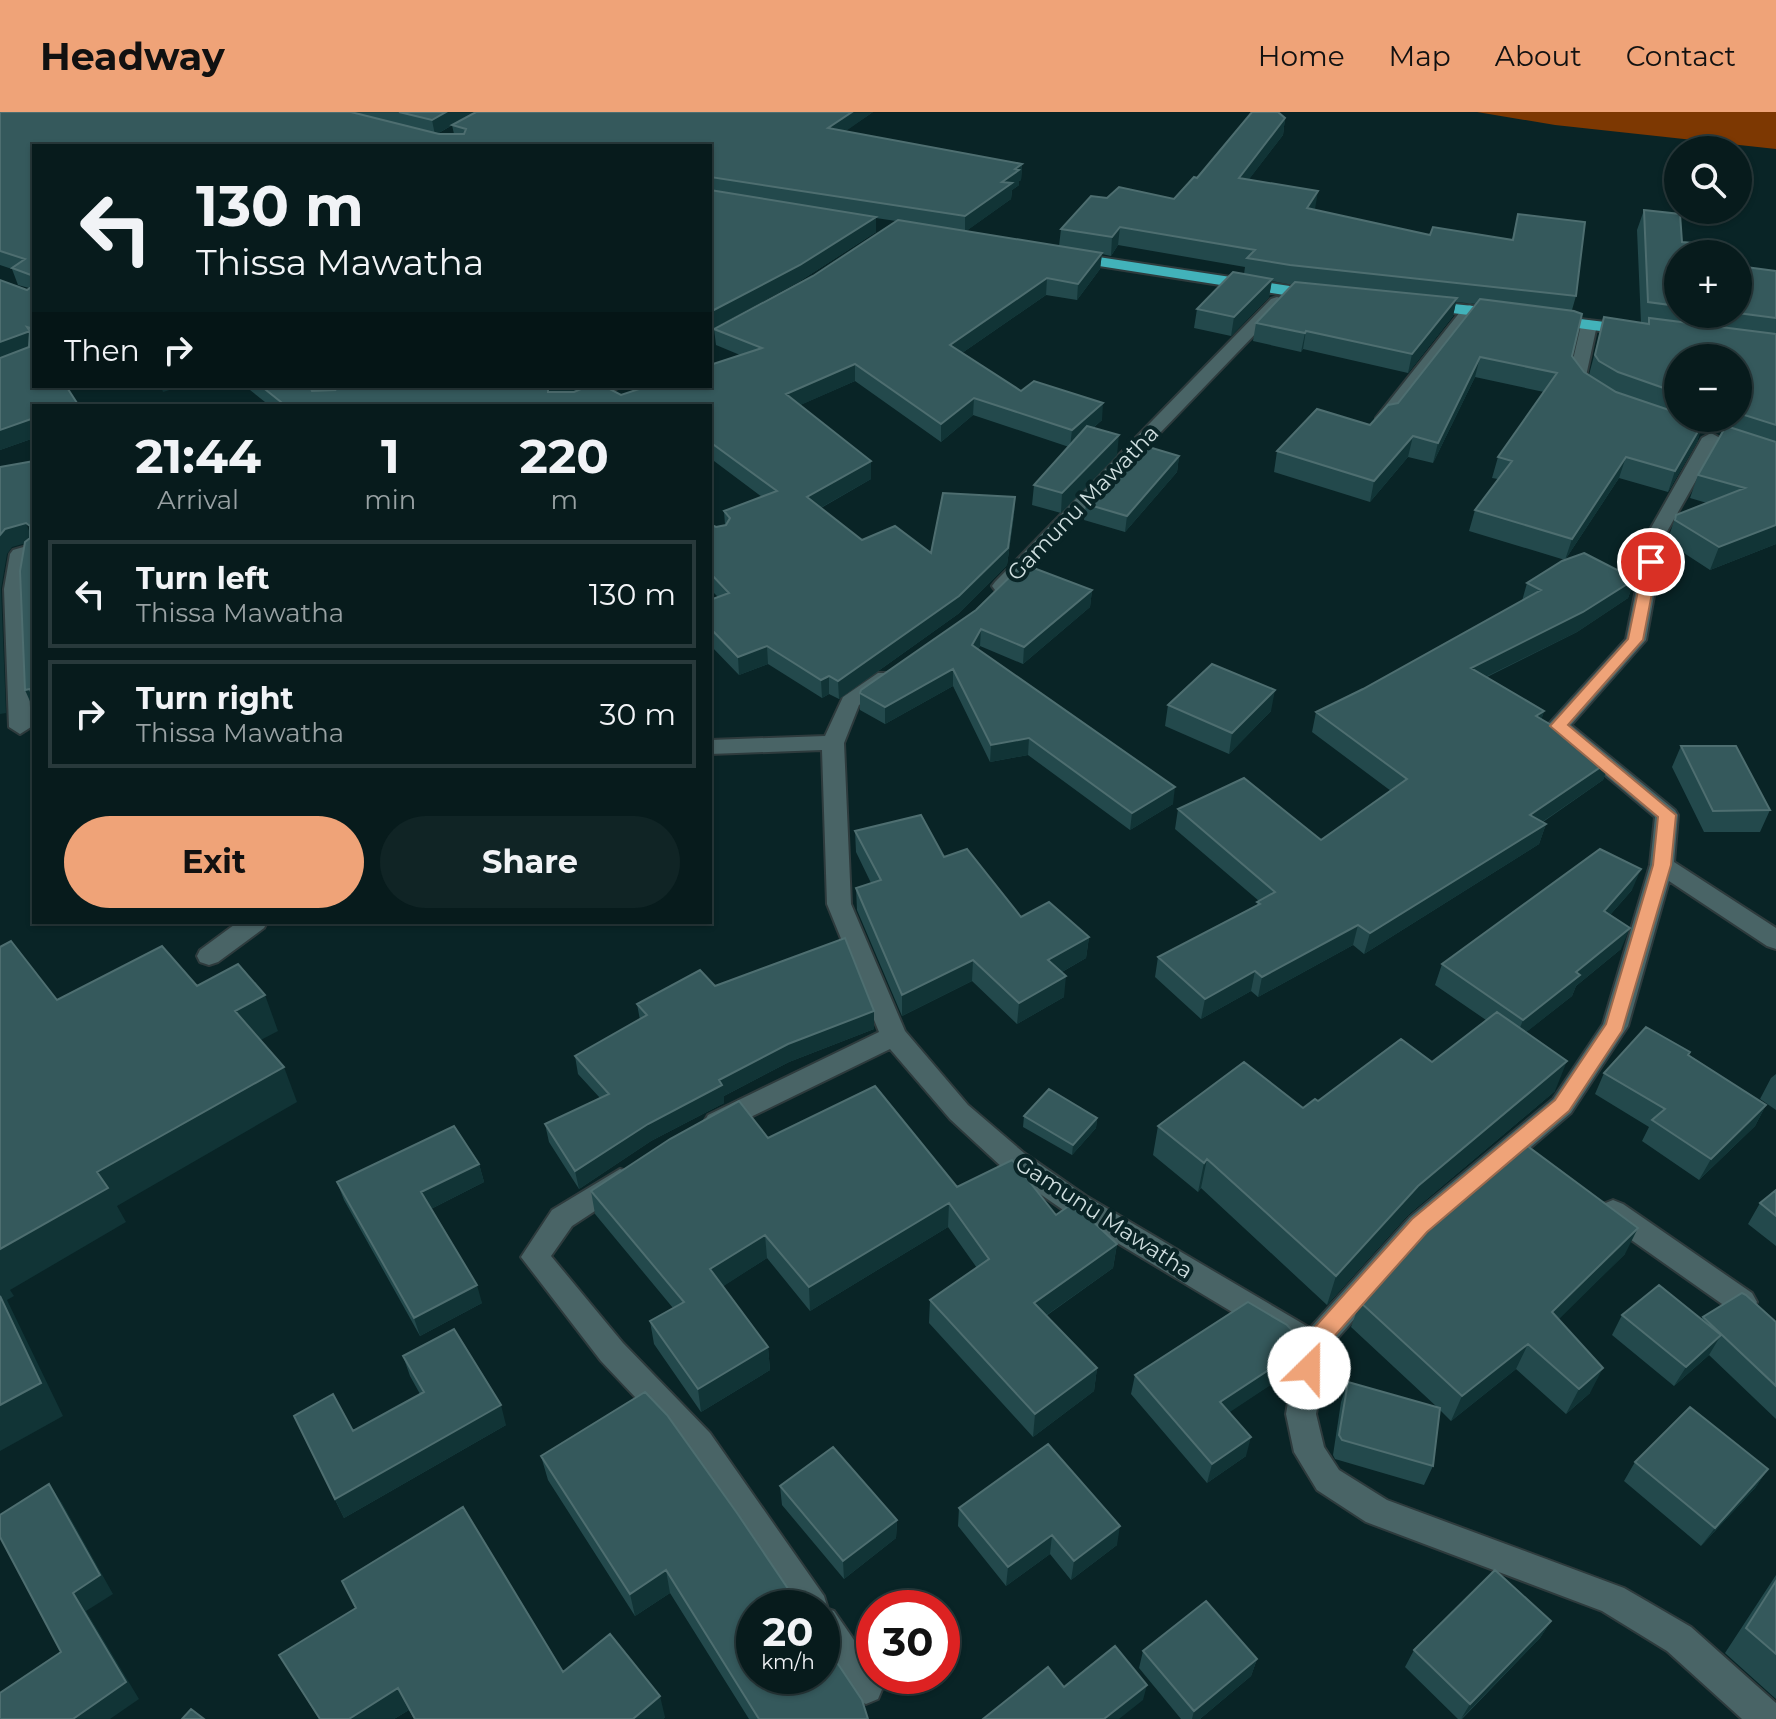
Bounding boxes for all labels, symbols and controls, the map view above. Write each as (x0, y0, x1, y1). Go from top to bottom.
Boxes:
text: Headway (40, 33, 225, 80)
text: Home (1258, 39, 1345, 73)
text: Map (1389, 39, 1451, 73)
text: About (1495, 39, 1582, 73)
text: Contact (1626, 39, 1736, 73)
map controls (1664, 136, 1752, 432)
button: search (1664, 136, 1752, 224)
text: 130 m (196, 172, 364, 240)
icon: left (64, 176, 168, 280)
text: Thissa Mawatha (196, 240, 484, 284)
button: + (1664, 240, 1752, 328)
icon: right (156, 328, 200, 372)
text: Then (64, 332, 140, 369)
button: − (1664, 344, 1752, 432)
street label: Gamunu Mawatha (1002, 420, 1164, 586)
text: 21:44 (135, 427, 261, 485)
text: 1 (381, 427, 400, 485)
text: 220 (520, 427, 609, 485)
text: Arrival (157, 484, 239, 516)
text: min (364, 484, 416, 516)
text: m (550, 484, 578, 516)
pin (1617, 528, 1685, 596)
icon: arrive (1629, 540, 1673, 584)
text: Turn left (136, 560, 269, 597)
icon: left (68, 572, 112, 616)
text: 130 m (589, 576, 676, 613)
text: Thissa Mawatha (136, 597, 344, 629)
text: Turn right (136, 680, 293, 717)
icon: right (68, 692, 112, 736)
text: 30 m (600, 696, 676, 733)
text: Thissa Mawatha (136, 717, 344, 749)
button: Exit (64, 816, 364, 908)
button: Share (380, 816, 680, 908)
street label: Gamunu Mawatha (1010, 1150, 1198, 1284)
position arrow (1267, 1326, 1351, 1410)
speed limit sign: 30 (856, 1590, 960, 1694)
text: 20 (763, 1607, 813, 1656)
text: km/h (761, 1650, 815, 1674)

